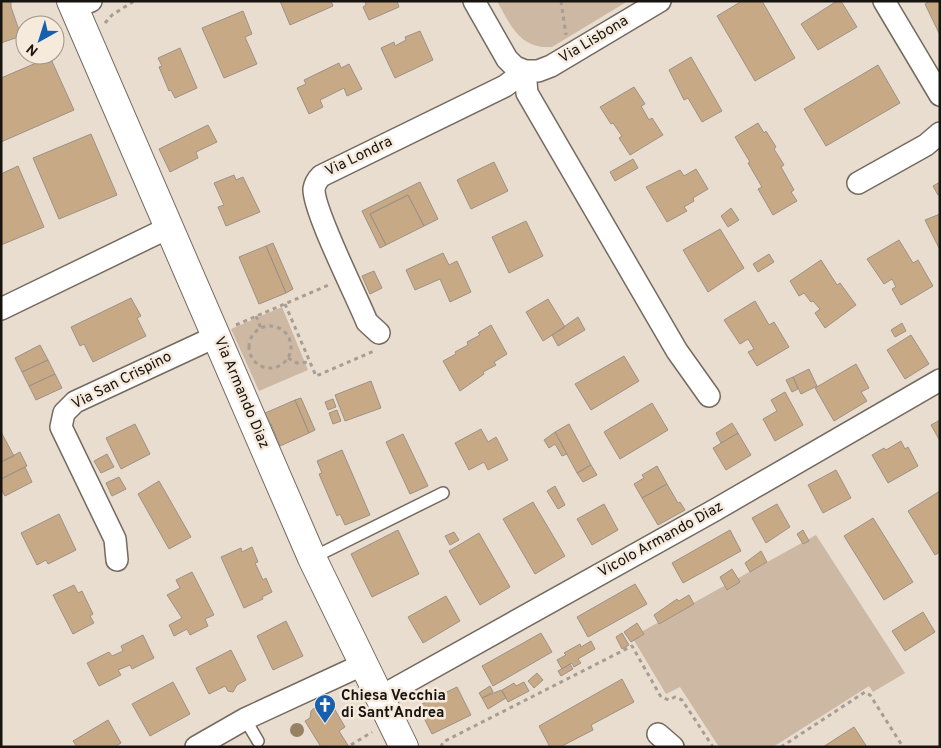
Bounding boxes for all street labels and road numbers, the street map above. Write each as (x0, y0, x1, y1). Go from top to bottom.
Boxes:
street label: Via Lisbona (556, 12, 632, 68)
street label: Via Londra (322, 133, 396, 181)
street label: Via Armando Diaz (209, 334, 273, 452)
street label: Via San Crispino (69, 348, 175, 414)
street label: Vicolo Armando Diaz (595, 498, 727, 582)

